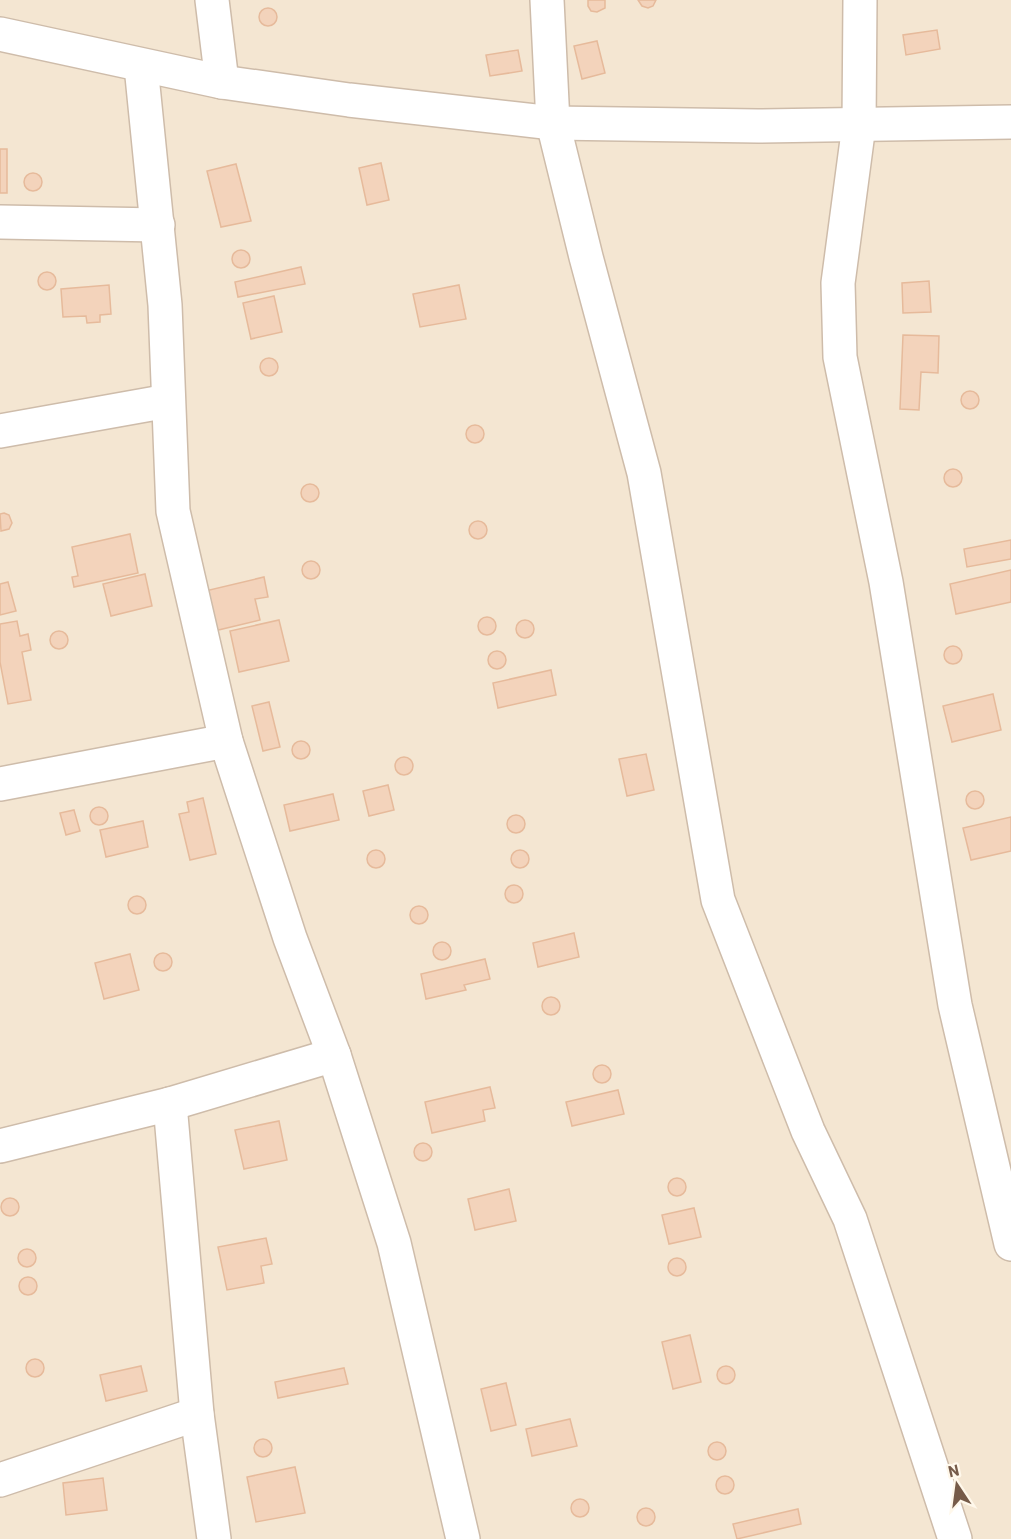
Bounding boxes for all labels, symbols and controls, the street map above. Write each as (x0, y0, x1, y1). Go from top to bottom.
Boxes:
north arrow (927, 1455, 987, 1515)
text: N (946, 1459, 961, 1480)

